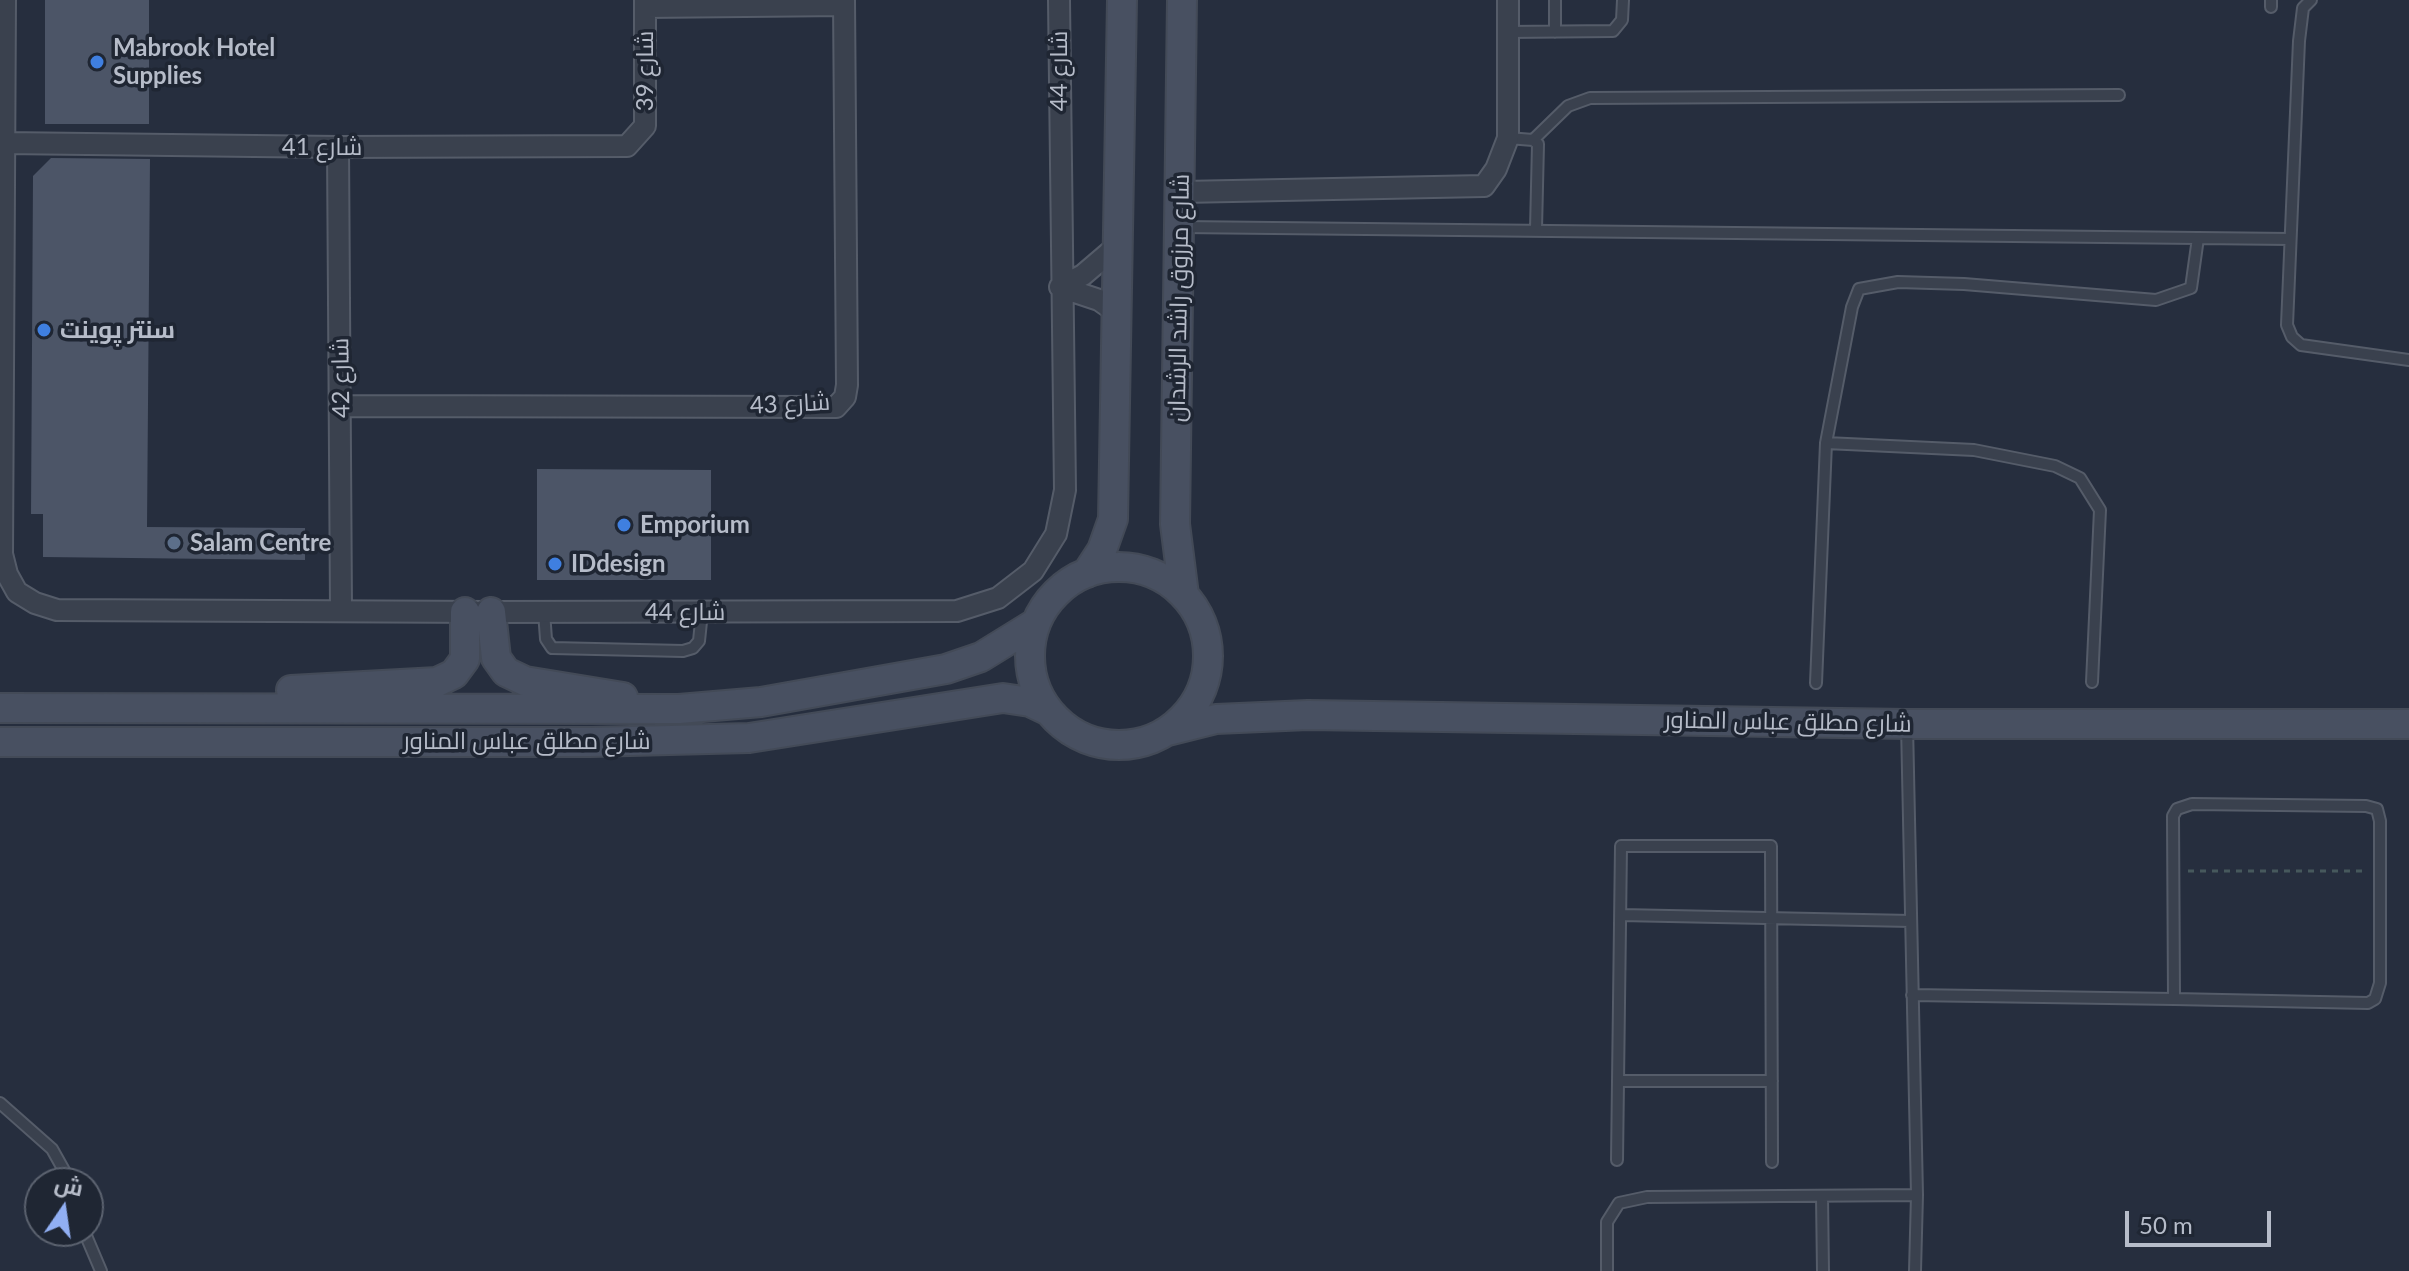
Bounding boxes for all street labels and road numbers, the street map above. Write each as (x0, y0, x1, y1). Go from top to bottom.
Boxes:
street label: شارع 39 (631, 31, 659, 111)
street label: شارع 44 (1045, 31, 1073, 111)
street label: شارع 41 (282, 133, 362, 161)
street label: شارع مرزوق راشد الرشدان (1162, 174, 1196, 422)
street label: شارع 42 (326, 338, 356, 418)
street label: شارع 43 (749, 388, 831, 420)
street label: شارع 44 (645, 598, 725, 626)
street label: شارع مطلق عباس المناور (1664, 705, 1912, 739)
street label: شارع مطلق عباس المناور (403, 727, 651, 755)

